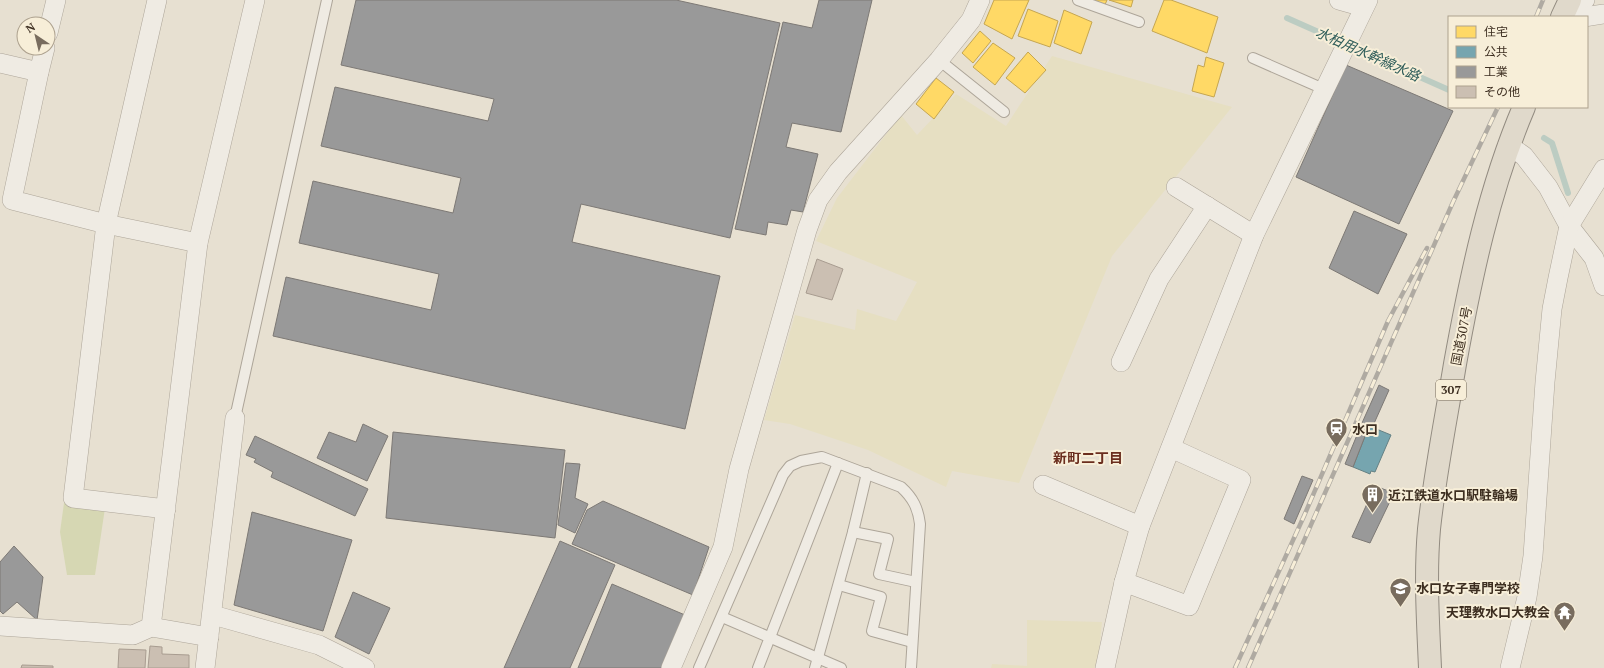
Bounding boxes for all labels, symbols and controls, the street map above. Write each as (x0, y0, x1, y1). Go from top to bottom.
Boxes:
north arrow (16, 16, 56, 56)
legend (1448, 16, 1588, 108)
text: N (23, 19, 38, 36)
water label: 水柏用水幹線水路 (1313, 22, 1424, 85)
text: 住宅 (1484, 24, 1508, 39)
text: 公共 (1484, 44, 1508, 59)
text: 工業 (1484, 64, 1508, 79)
text: その他 (1484, 84, 1520, 99)
street label: 国道307号 (1446, 305, 1476, 367)
road number: 307 (1436, 380, 1466, 400)
station icon: 水口 (1324, 416, 1350, 449)
place label: 水口 (1352, 420, 1378, 438)
district label: 新町二丁目 (1053, 448, 1123, 467)
building icon: 近江鉄道水口駅駐輪場 (1360, 482, 1386, 515)
place label: 近江鉄道水口駅駐輪場 (1388, 486, 1518, 504)
school or university icon: 水口女子専門学校 (1387, 575, 1413, 608)
place label: 水口女子専門学校 (1416, 579, 1520, 597)
temple icon: 天理教水口大教会 (1552, 599, 1578, 632)
place label: 天理教水口大教会 (1446, 603, 1550, 621)

